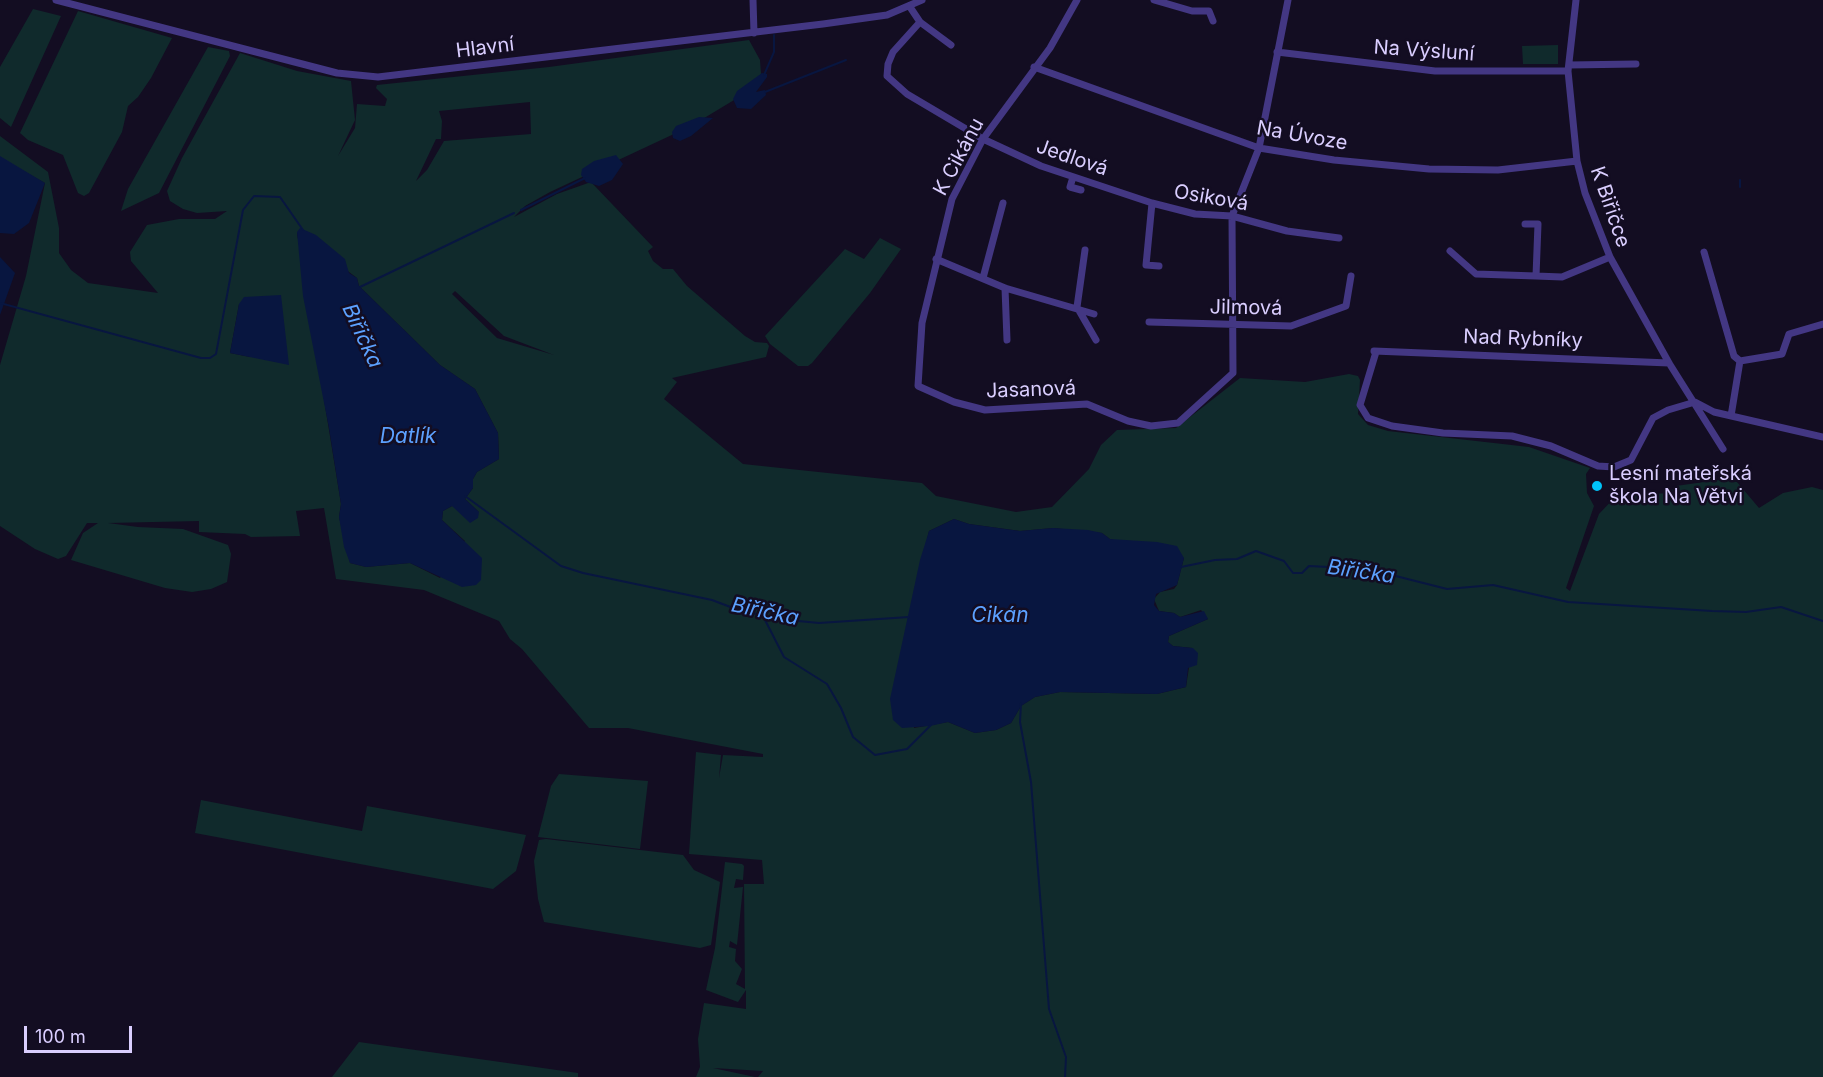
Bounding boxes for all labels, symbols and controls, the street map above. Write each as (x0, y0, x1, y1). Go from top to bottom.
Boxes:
street label: Hlavní (454, 33, 516, 63)
street label: Na Výsluní (1373, 36, 1475, 66)
street label: K Cikánu (929, 114, 989, 200)
street label: Na Úvoze (1255, 116, 1349, 156)
street label: Jedlová (1033, 135, 1111, 181)
street label: K Biřičce (1585, 163, 1635, 251)
street label: Osiková (1172, 180, 1250, 216)
street label: Jilmová (1209, 295, 1283, 321)
water label: Biřička (336, 300, 388, 372)
street label: Nad Rybníky (1463, 325, 1583, 353)
street label: Jasanová (985, 376, 1077, 404)
water label: Datlík (380, 424, 436, 450)
place label: Lesní mateřská škola Na Větvi (1609, 462, 1752, 509)
marker: Lesní mateřská škola Na Větvi (1590, 479, 1604, 493)
water label: Biřička (1326, 555, 1396, 589)
water label: Biřička (729, 593, 801, 631)
water label: Cikán (971, 603, 1029, 629)
scale bar (27, 1014, 135, 1052)
text: 100 m (35, 1026, 86, 1047)

